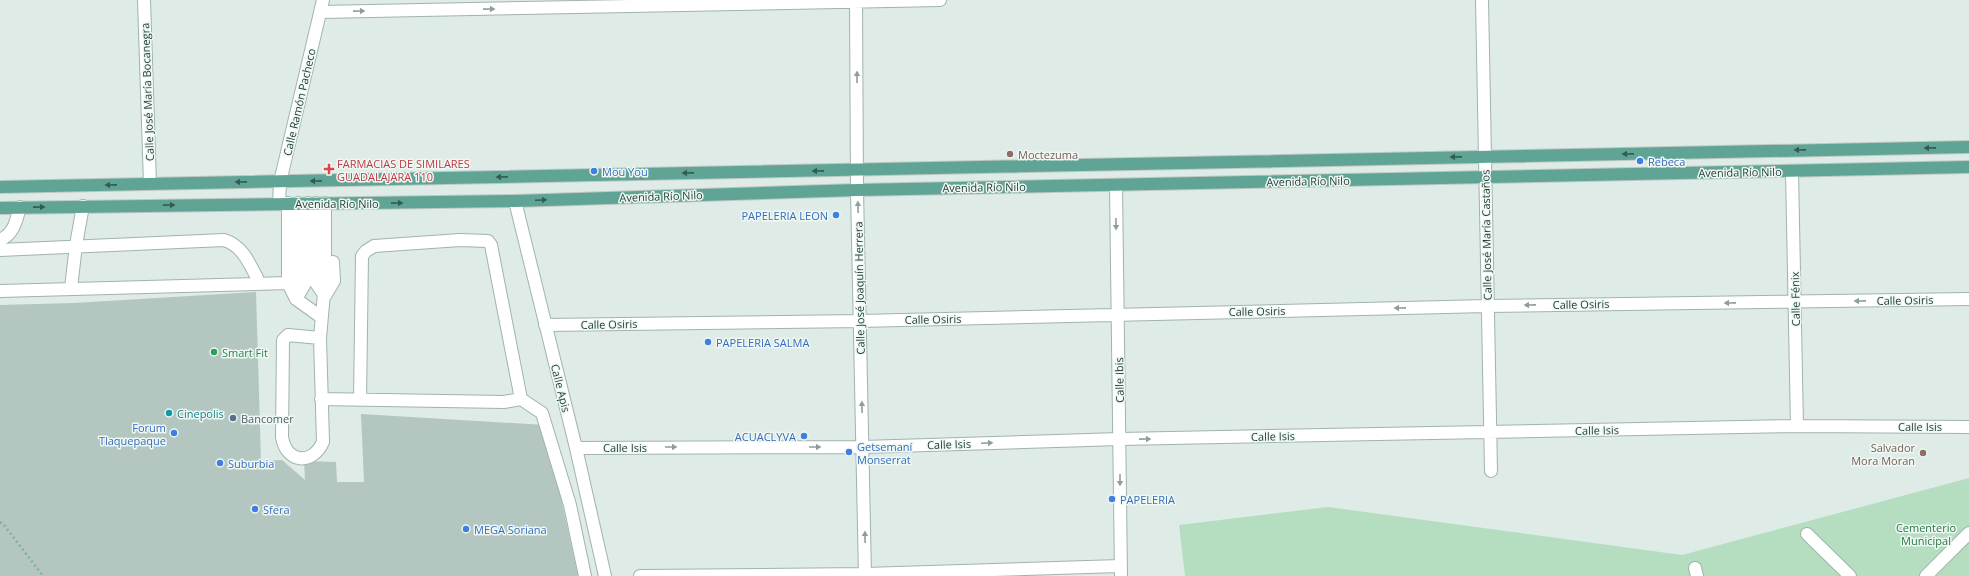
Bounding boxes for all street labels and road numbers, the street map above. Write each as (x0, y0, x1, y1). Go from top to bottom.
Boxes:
street label: Calle José María Bocanegra (137, 23, 157, 161)
street label: Calle Ramón Pacheco (279, 46, 319, 157)
street label: Avenida Río Nilo (1698, 164, 1782, 180)
street label: Calle José María Castaños (1477, 170, 1495, 300)
street label: Avenida Río Nilo (1266, 173, 1350, 189)
street label: Avenida Río Nilo (942, 179, 1026, 195)
street label: Avenida Río Nilo (619, 187, 703, 205)
street label: Avenida Río Nilo (295, 196, 379, 211)
street label: Calle José Joaquín Herrera (850, 221, 868, 355)
street label: Calle Fénix (1787, 271, 1803, 327)
street label: Calle Osiris (1877, 292, 1933, 308)
street label: Calle Osiris (1553, 296, 1609, 312)
street label: Calle Osiris (1229, 303, 1285, 319)
street label: Calle Osiris (905, 311, 961, 327)
street label: Calle Osiris (581, 316, 637, 332)
street label: Calle Ibis (1111, 357, 1127, 403)
street label: Calle Apis (548, 362, 574, 414)
street label: Calle Isis (1898, 419, 1942, 434)
street label: Calle Isis (1575, 422, 1619, 438)
street label: Calle Isis (1251, 428, 1295, 444)
street label: Calle Isis (927, 436, 971, 452)
street label: Calle Isis (603, 440, 647, 455)

